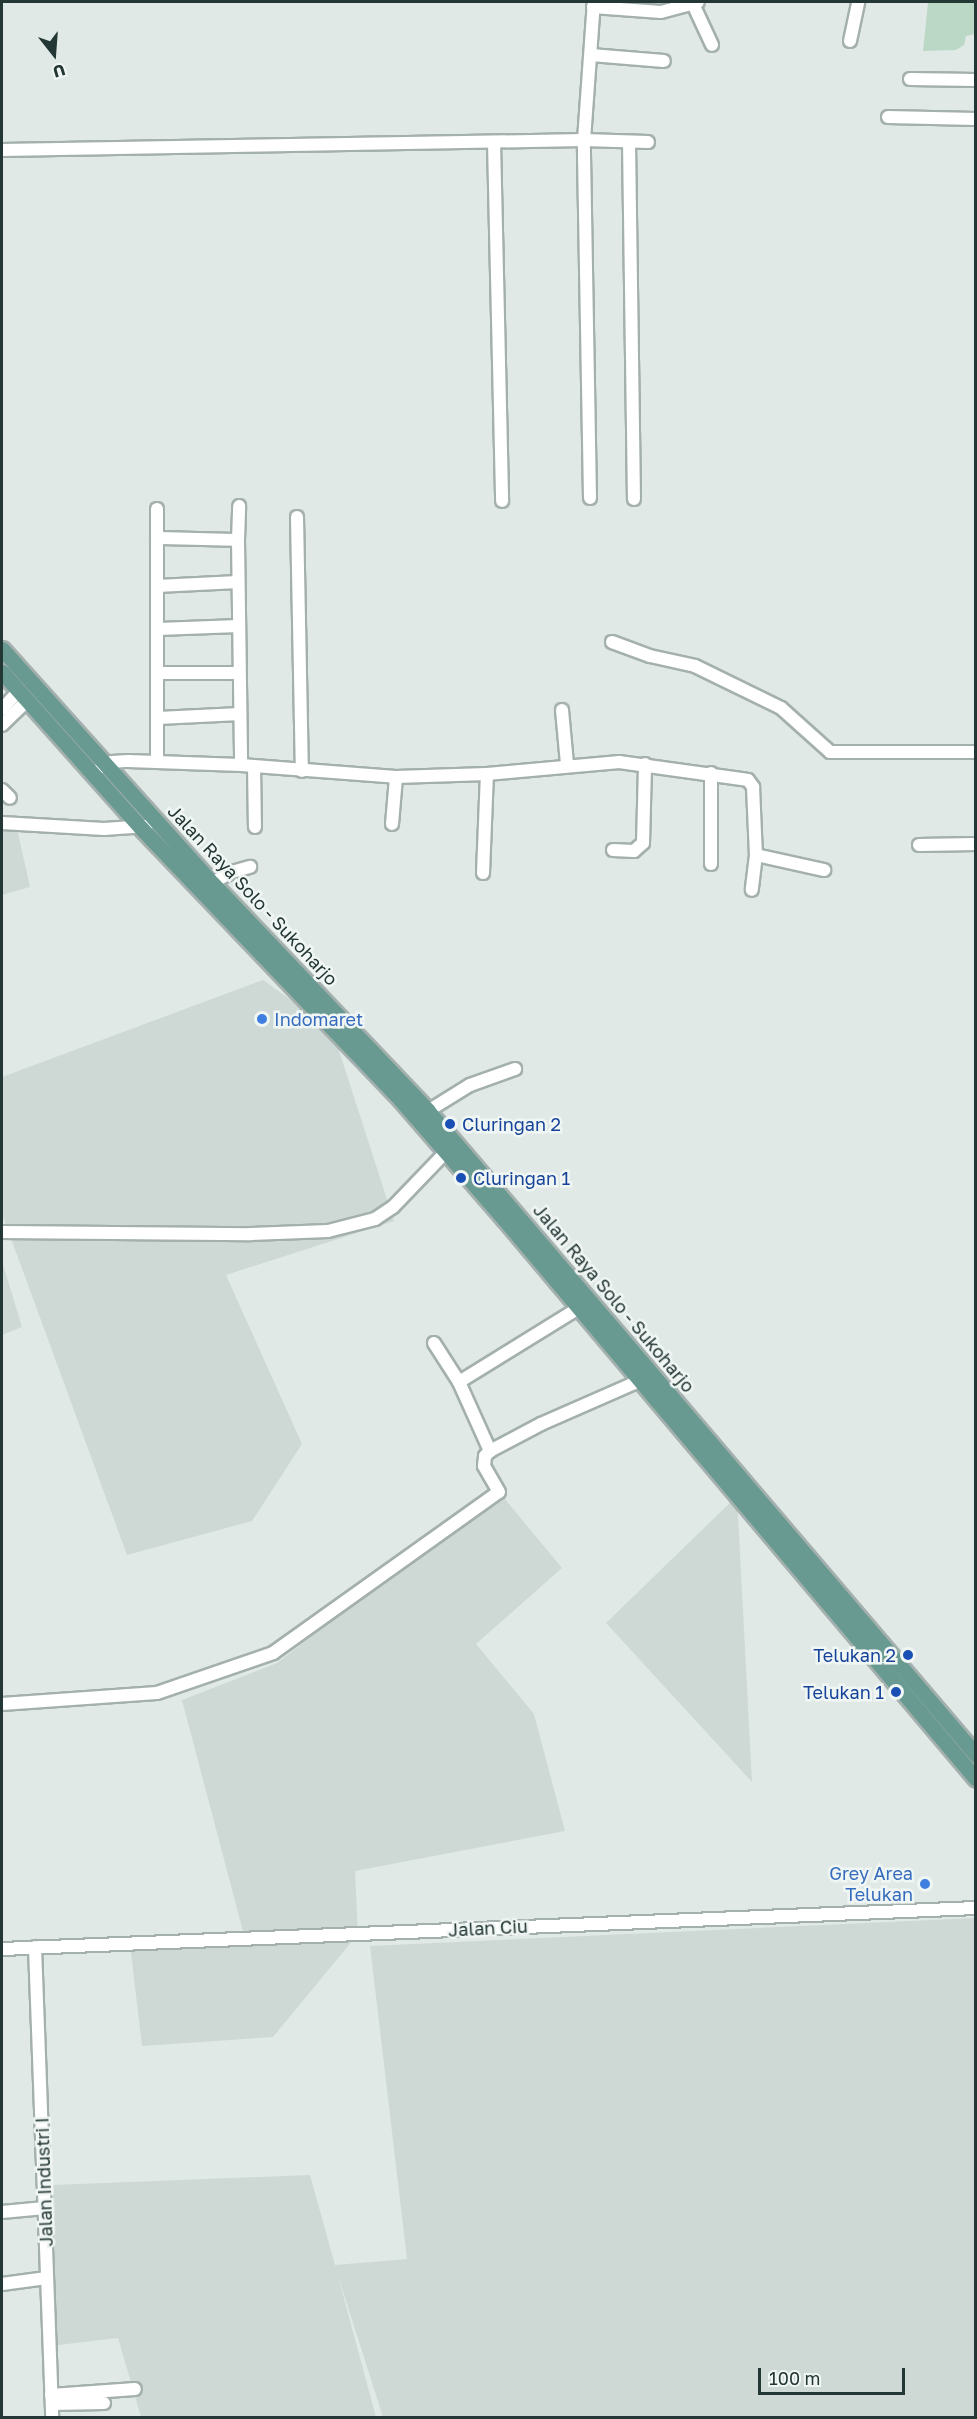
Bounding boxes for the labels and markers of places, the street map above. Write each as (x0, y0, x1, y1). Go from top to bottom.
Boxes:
place label: Indomaret (274, 1008, 363, 1030)
marker: Indomaret (255, 1012, 269, 1026)
place label: Cluringan 2 (462, 1113, 561, 1135)
marker: Cluringan 2 (443, 1117, 457, 1131)
place label: Cluringan 1 (473, 1167, 570, 1189)
marker: Cluringan 1 (454, 1171, 468, 1185)
place label: Telukan 2 (813, 1644, 896, 1666)
marker: Telukan 2 (901, 1648, 915, 1662)
place label: Telukan 1 (803, 1681, 884, 1703)
marker: Telukan 1 (889, 1685, 903, 1699)
place label: Grey Area Telukan (829, 1863, 913, 1906)
marker: Grey Area Telukan (918, 1877, 932, 1891)

